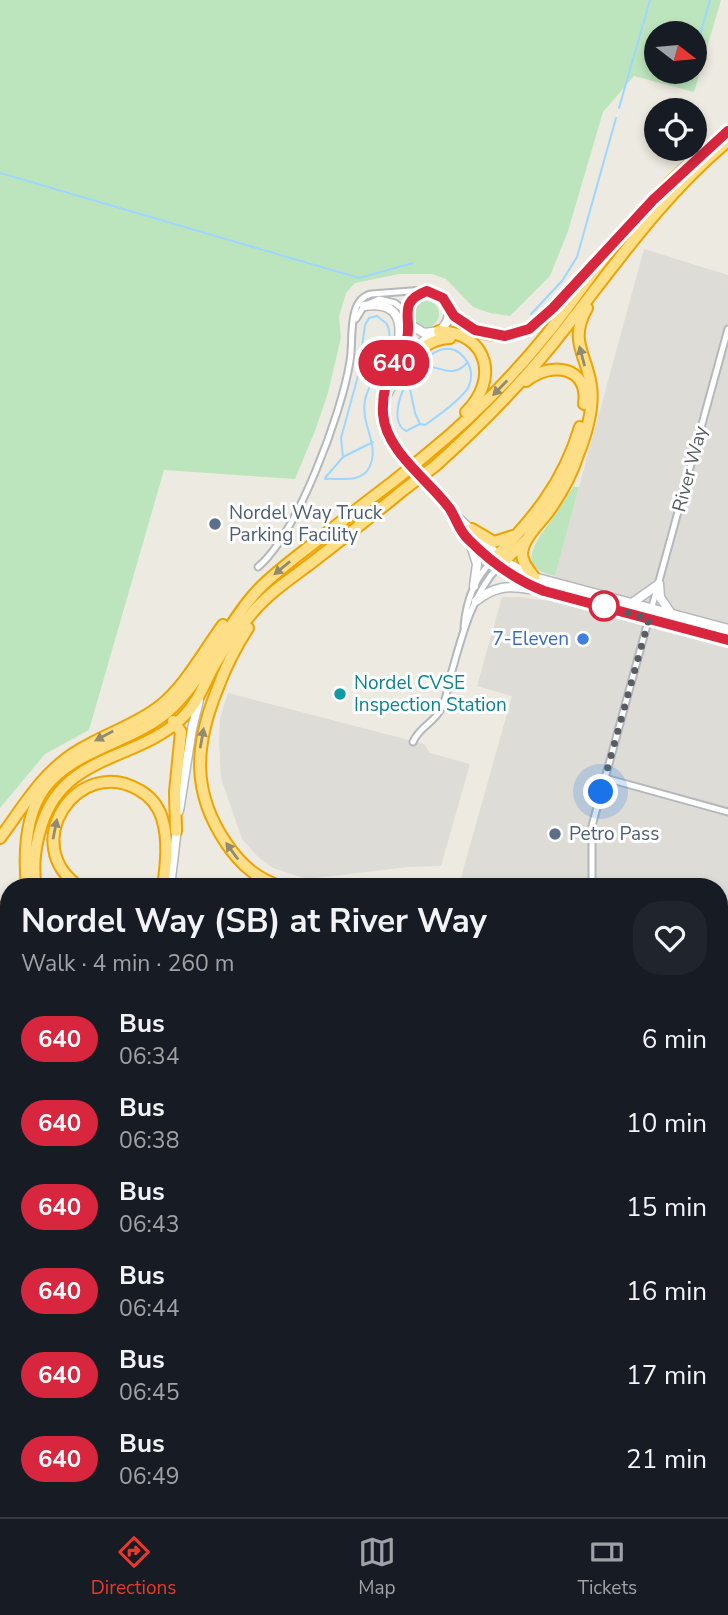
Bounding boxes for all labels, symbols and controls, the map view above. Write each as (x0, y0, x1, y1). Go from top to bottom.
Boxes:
north arrow (644, 21, 707, 84)
map controls (644, 21, 707, 161)
button: locate (644, 98, 707, 161)
line badge: 640 (354, 340, 434, 386)
one-way arrow (576, 345, 587, 367)
text: 640 (372, 347, 416, 379)
one-way arrow (492, 379, 508, 396)
street label: River Way (666, 423, 714, 515)
place label: Nordel Way Truck Parking Facility (229, 500, 383, 548)
marker: Nordel Way Truck Parking Facility (207, 516, 223, 532)
one-way arrow (274, 560, 291, 575)
unlabelled marker (589, 591, 619, 621)
place label: 7-Eleven (492, 626, 569, 652)
marker: 7-Eleven (575, 631, 591, 647)
place label: Nordel CVSE Inspection Station (354, 670, 507, 718)
marker: Nordel CVSE Inspection Station (332, 686, 348, 702)
one-way arrow (197, 727, 208, 749)
one-way arrow (93, 730, 113, 742)
your location (583, 774, 618, 809)
one-way arrow (50, 818, 61, 840)
place label: Petro Pass (569, 821, 659, 847)
marker: Petro Pass (547, 826, 563, 842)
one-way arrow (226, 842, 240, 860)
text: Nordel Way (SB) at River Way (21, 899, 487, 944)
button: heart (633, 901, 707, 975)
text: Walk · 4 min · 260 m (21, 948, 234, 979)
text: Bus (119, 1006, 165, 1041)
text: 6 min (642, 1022, 707, 1057)
text: 640 (38, 1023, 81, 1055)
text: 06:34 (119, 1041, 179, 1072)
text: Bus (119, 1090, 165, 1125)
text: 10 min (626, 1106, 707, 1141)
text: 640 (38, 1107, 81, 1139)
text: 06:38 (119, 1125, 179, 1156)
text: Bus (119, 1174, 165, 1209)
text: 15 min (626, 1190, 707, 1225)
text: 640 (38, 1191, 81, 1223)
text: 06:43 (119, 1209, 179, 1240)
text: Bus (119, 1258, 165, 1293)
text: 16 min (626, 1274, 707, 1309)
text: 640 (38, 1275, 81, 1307)
text: 06:44 (119, 1293, 179, 1324)
text: Bus (119, 1342, 165, 1377)
text: 17 min (626, 1358, 707, 1393)
text: 640 (38, 1359, 81, 1391)
text: 06:45 (119, 1377, 179, 1408)
text: Bus (119, 1426, 165, 1461)
text: 21 min (626, 1442, 707, 1477)
text: 640 (38, 1443, 81, 1475)
text: 06:49 (119, 1461, 179, 1492)
tab: Directions (91, 1533, 176, 1601)
tab: Map (358, 1533, 396, 1601)
tab: Tickets (577, 1533, 637, 1601)

